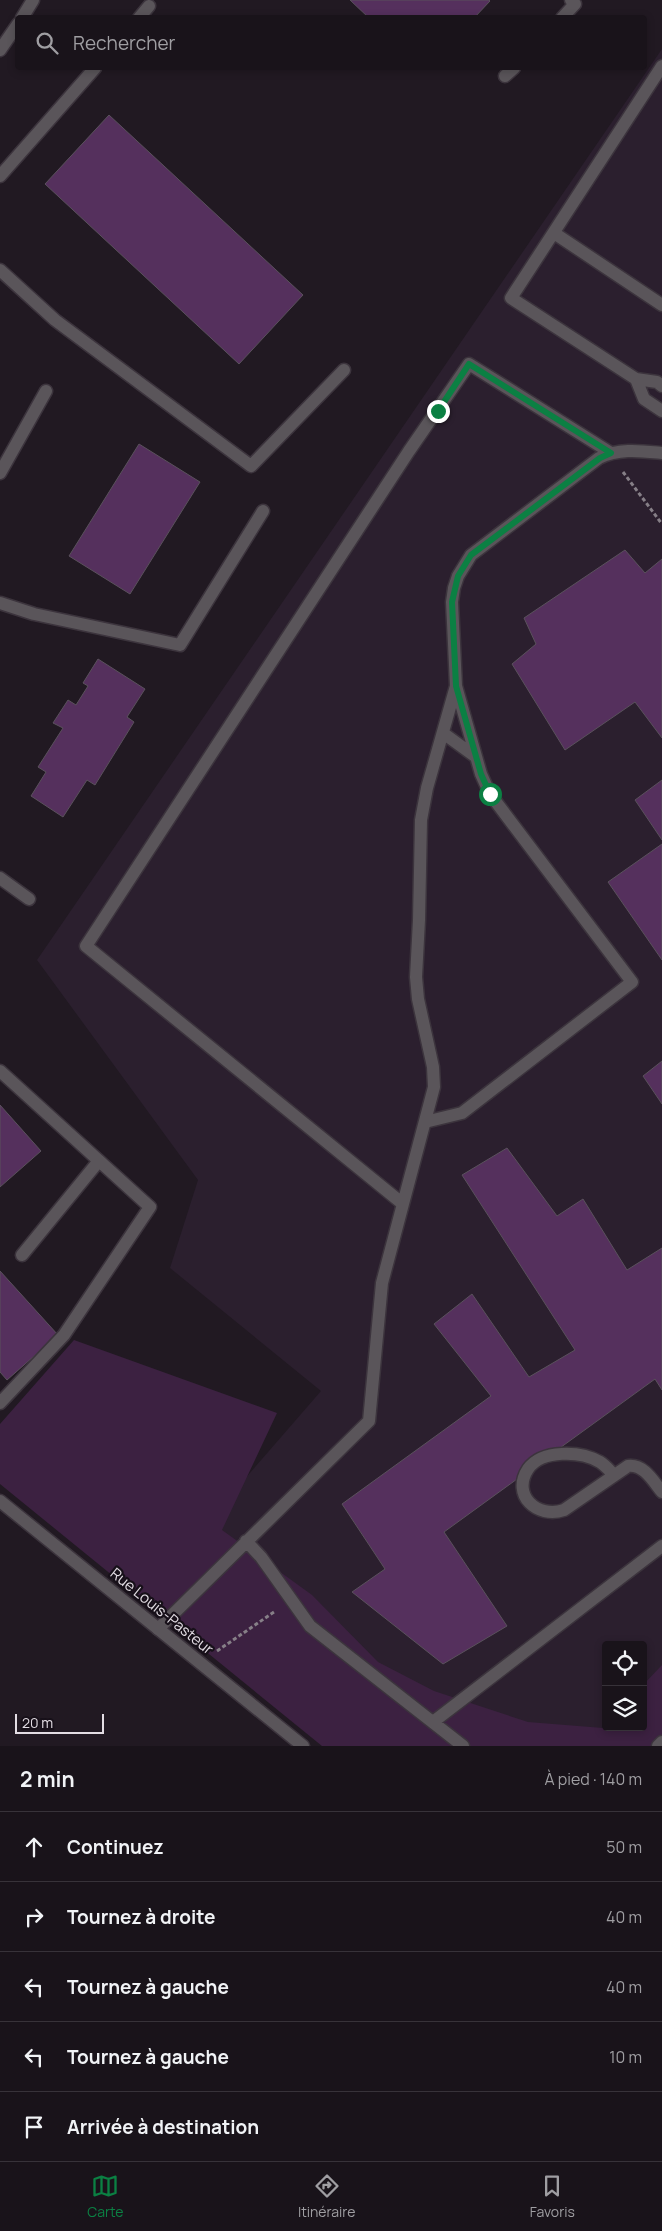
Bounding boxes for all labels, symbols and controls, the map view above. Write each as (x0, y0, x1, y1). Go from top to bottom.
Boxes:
search box (15, 15, 647, 70)
icon: search (33, 29, 61, 57)
text: Rechercher (73, 30, 175, 56)
route end (427, 400, 450, 423)
route start (479, 783, 502, 806)
street label: Rue Louis-Pasteur (106, 1563, 218, 1659)
map controls (602, 1641, 647, 1731)
button: locate (602, 1641, 647, 1686)
button: layers (602, 1686, 647, 1731)
scale bar (15, 1711, 104, 1734)
text: 20 m (22, 1713, 53, 1732)
text: 2 min (20, 1765, 75, 1793)
text: À pied · 140 m (544, 1768, 642, 1790)
icon: ahead (20, 1833, 48, 1861)
text: Continuez (67, 1834, 164, 1860)
text: 50 m (606, 1836, 642, 1858)
icon: right (20, 1903, 48, 1931)
text: Tournez à droite (67, 1904, 215, 1930)
text: 40 m (606, 1906, 642, 1928)
icon: left (20, 1973, 48, 2001)
text: Tournez à gauche (67, 1974, 229, 2000)
text: 40 m (606, 1976, 642, 1998)
icon: left (20, 2043, 48, 2071)
text: Tournez à gauche (67, 2044, 229, 2070)
text: 10 m (609, 2046, 642, 2068)
icon: arrive (20, 2113, 48, 2141)
text: Arrivée à destination (67, 2114, 259, 2140)
tab: Carte (87, 2172, 124, 2221)
tab: Itinéraire (298, 2172, 355, 2221)
tab: Favoris (530, 2172, 575, 2221)

